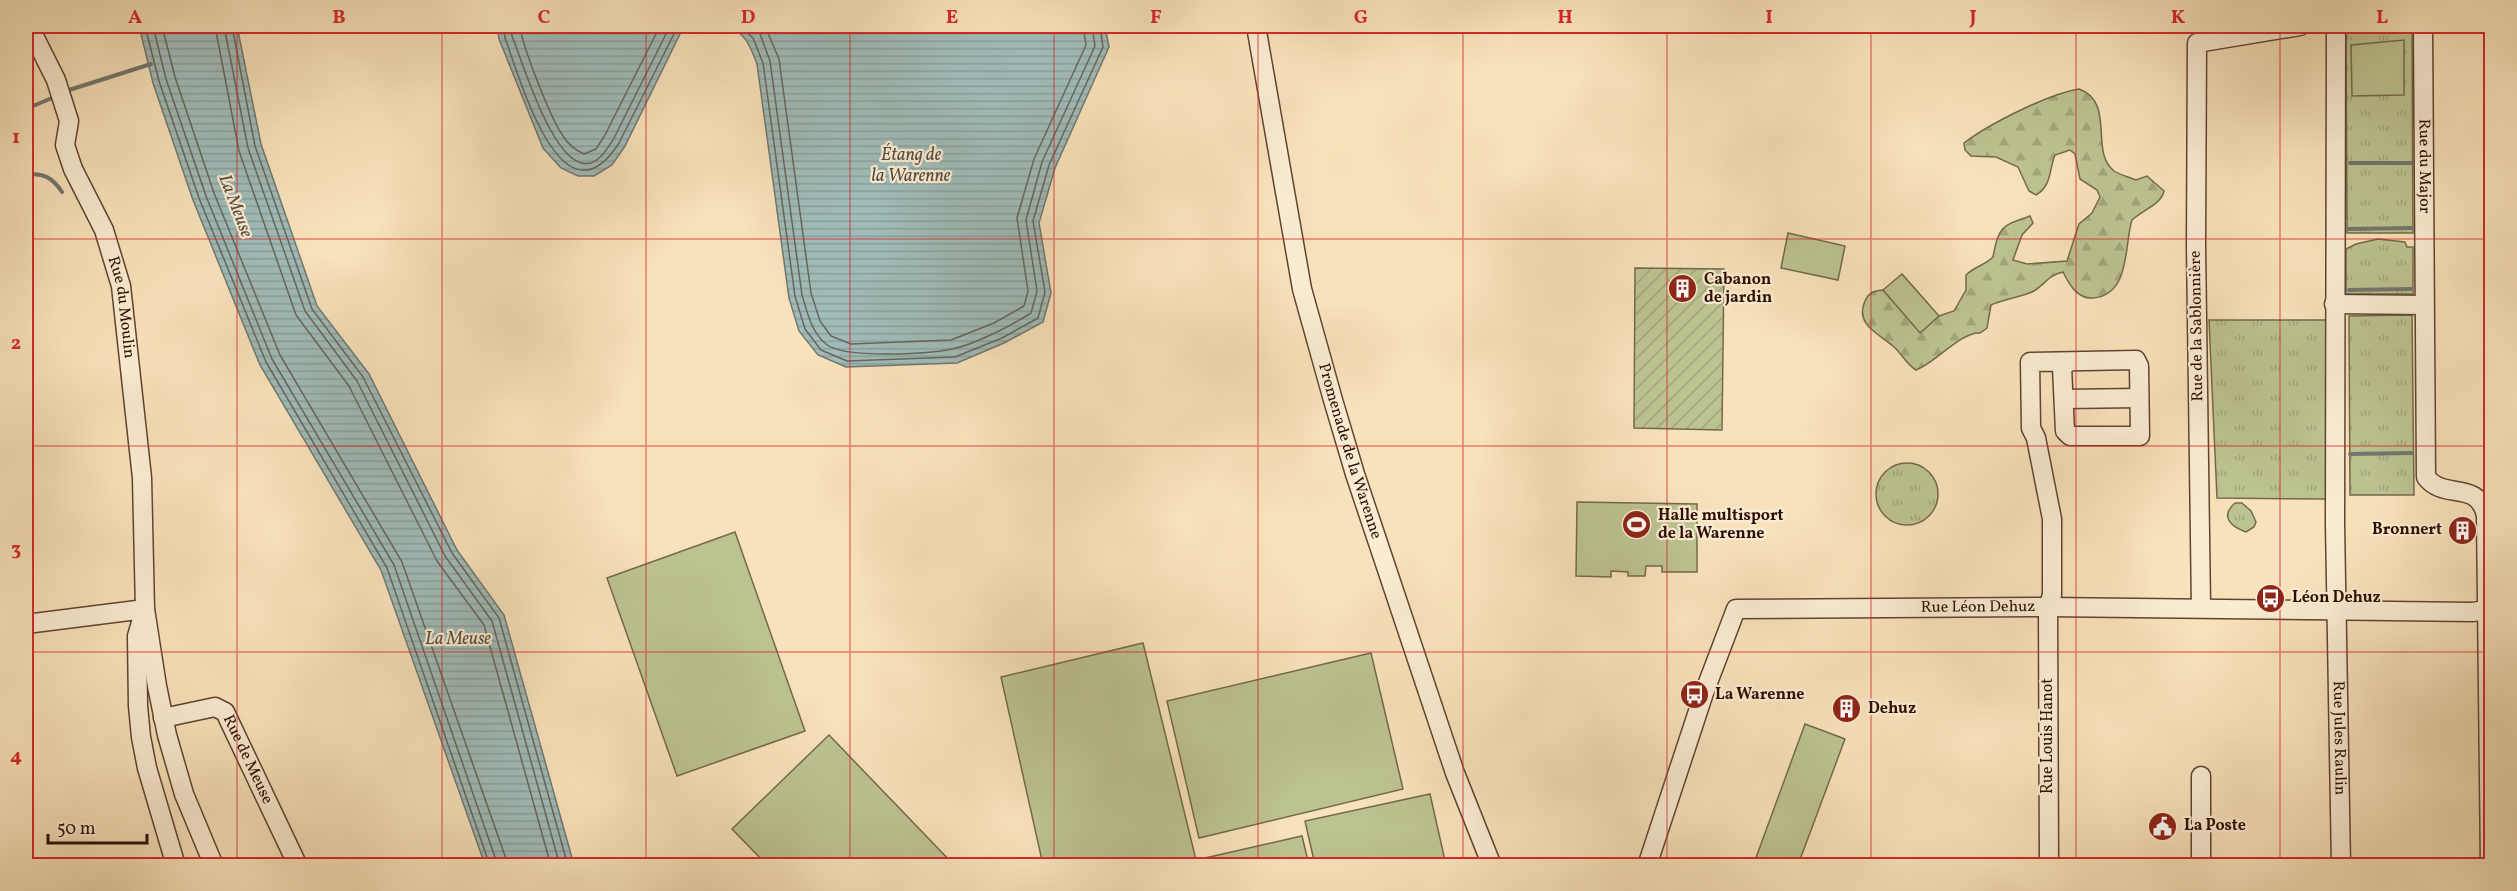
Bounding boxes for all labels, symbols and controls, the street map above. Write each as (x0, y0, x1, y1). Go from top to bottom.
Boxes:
text: A (128, 4, 142, 32)
text: B (332, 4, 346, 32)
text: C (538, 4, 551, 32)
text: D (741, 4, 755, 32)
text: E (946, 4, 958, 32)
text: F (1150, 4, 1162, 32)
text: G (1354, 4, 1368, 32)
text: H (1557, 4, 1573, 32)
text: I (1765, 4, 1773, 32)
text: J (1968, 4, 1977, 32)
text: K (2171, 4, 2186, 32)
text: L (2376, 4, 2388, 32)
street label: Rue du Major (2413, 119, 2435, 214)
text: 1 (12, 124, 20, 152)
water label: Étang de la Warenne (872, 143, 951, 189)
water label: La Meuse (212, 171, 259, 242)
street label: Rue de la Sablonnière (2185, 250, 2209, 402)
street label: Rue du Moulin (102, 254, 140, 360)
place label: Cabanon de jardin (1704, 269, 1773, 309)
building icon: Cabanon de jardin (1667, 273, 1699, 305)
text: 2 (11, 330, 21, 358)
street label: Promenade de la Warenne (1312, 361, 1387, 542)
place label: Halle multisport de la Warenne (1658, 505, 1784, 545)
sports icon: Halle multisport de la Warenne (1621, 509, 1653, 541)
building icon: Bronnert (2447, 514, 2479, 546)
place label: Bronnert (2372, 519, 2442, 541)
text: 3 (11, 536, 21, 564)
bus stop icon: Léon Dehuz (2255, 582, 2287, 614)
place label: Léon Dehuz (2292, 587, 2381, 609)
street label: Rue Léon Dehuz (1921, 596, 2035, 619)
water label: La Meuse (425, 627, 491, 652)
street label: Rue Louis Hanot (2037, 678, 2059, 794)
bus stop icon: La Warenne (1678, 679, 1710, 711)
street label: Rue Jules Raulin (2327, 680, 2351, 795)
place label: La Warenne (1715, 684, 1804, 706)
building icon: Dehuz (1831, 693, 1863, 725)
place label: Dehuz (1868, 698, 1916, 720)
street label: Rue de Meuse (217, 711, 278, 808)
text: 4 (10, 743, 22, 771)
scale bar (48, 807, 147, 845)
public building icon: La Poste (2147, 810, 2179, 842)
place label: La Poste (2184, 815, 2246, 837)
text: 50 m (57, 817, 96, 842)

